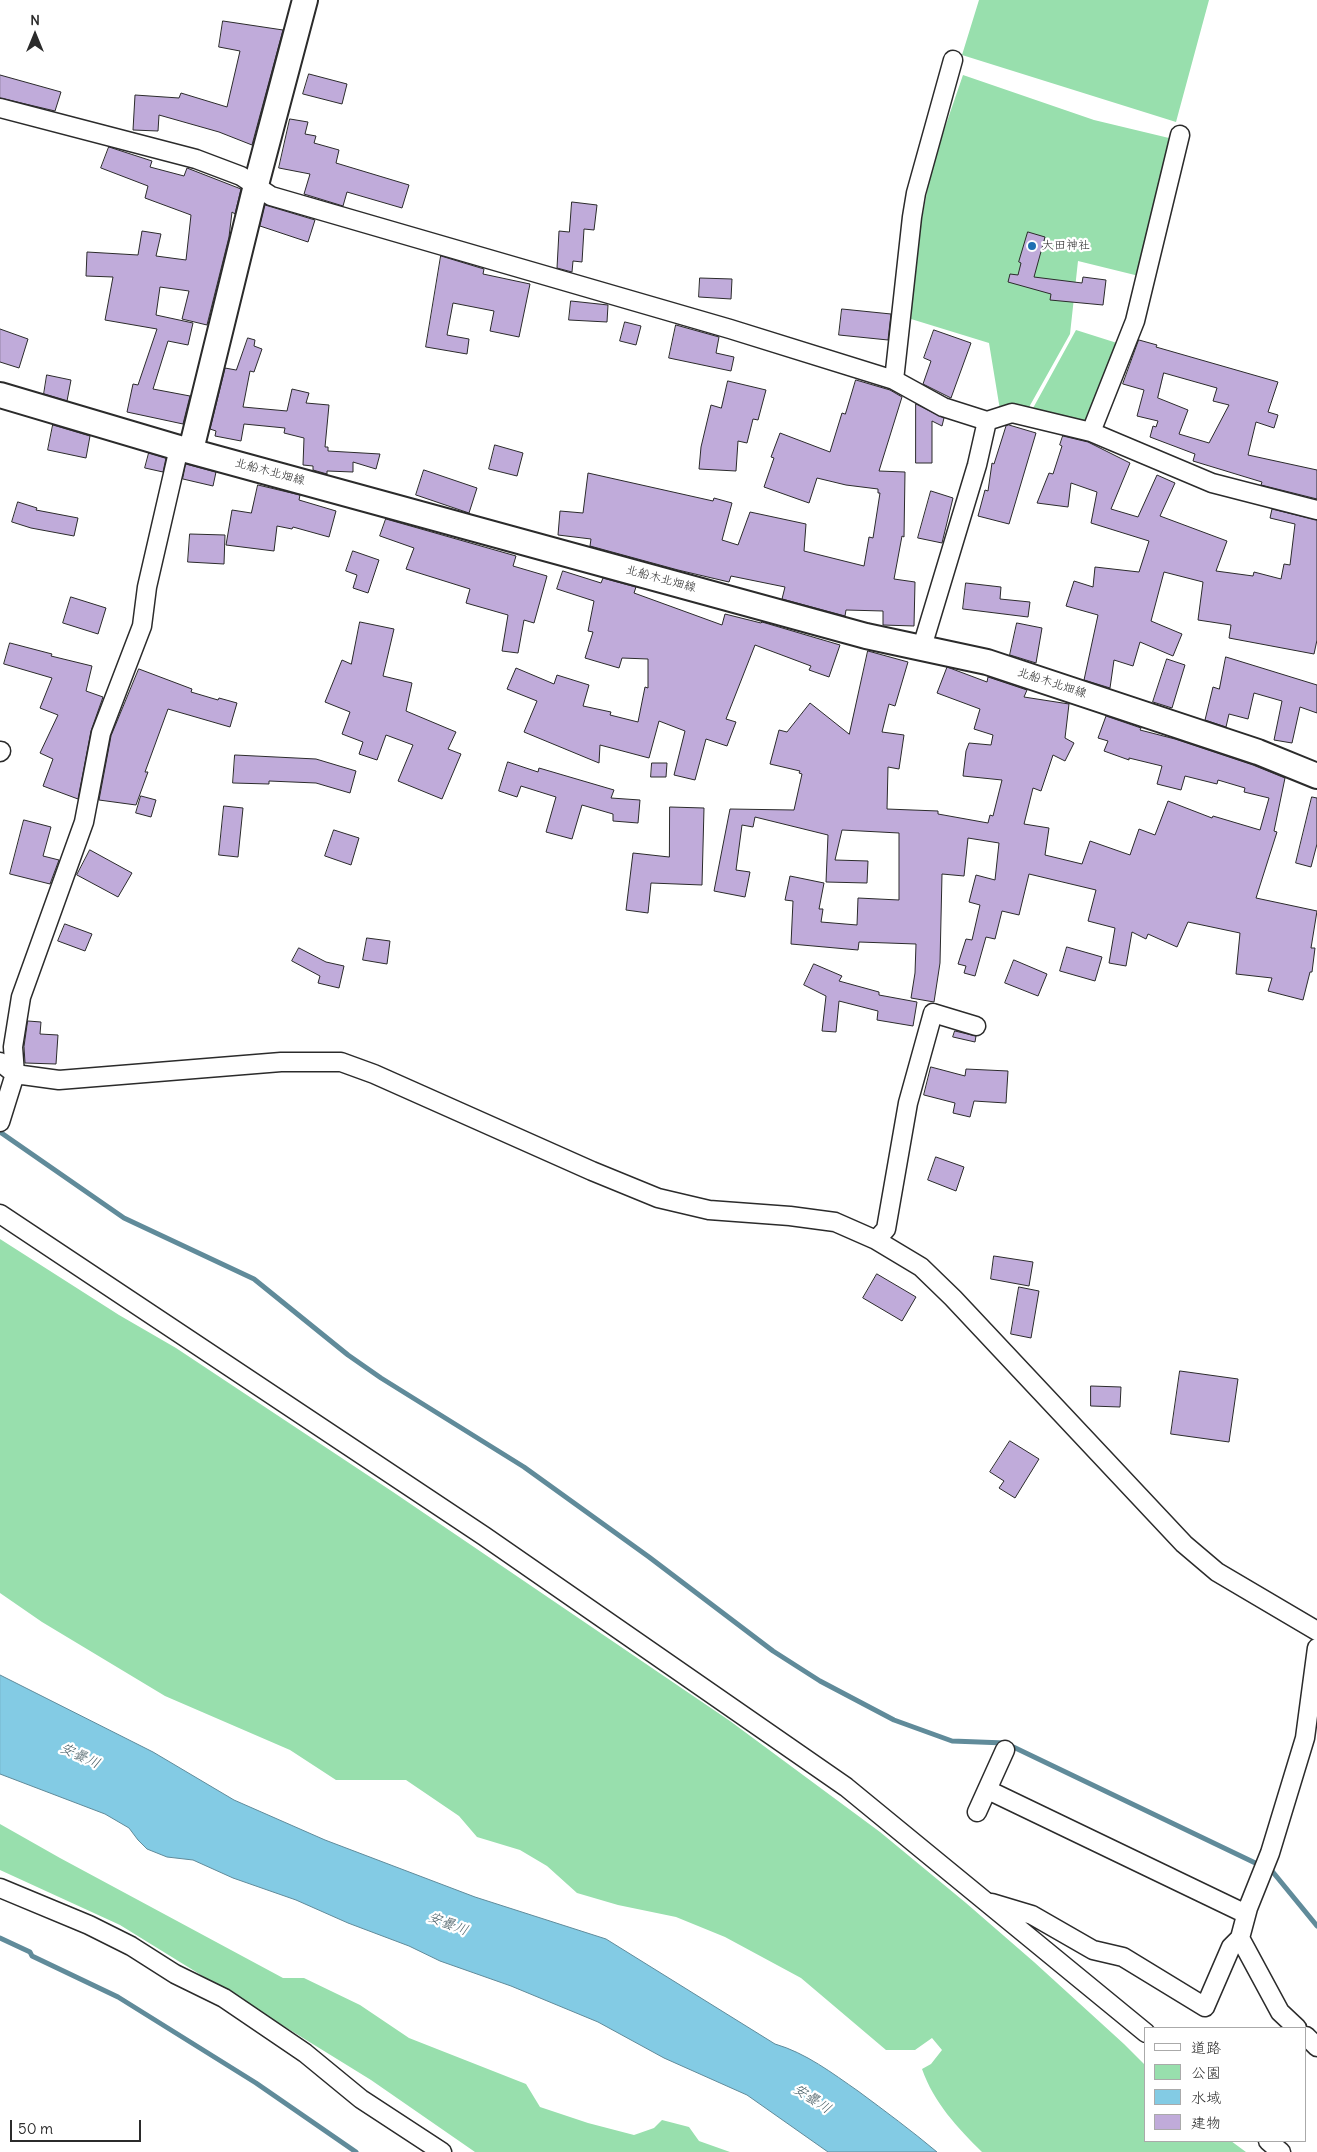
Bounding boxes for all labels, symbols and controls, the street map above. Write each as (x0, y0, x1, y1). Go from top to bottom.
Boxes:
north arrow (10, 10, 60, 60)
text: N (30, 11, 40, 29)
place label: 大田神社 (1042, 239, 1090, 253)
marker: 大田神社 (1026, 240, 1038, 252)
street label: 北船木北畑線 (233, 456, 307, 488)
street label: 北船木北畑線 (624, 563, 698, 595)
street label: 北船木北畑線 (1016, 665, 1088, 701)
water label: 安曇川 (57, 1740, 103, 1772)
water label: 安曇川 (425, 1909, 471, 1939)
legend (1144, 2027, 1307, 2142)
text: 道路 (1191, 2038, 1221, 2057)
text: 公園 (1191, 2063, 1221, 2082)
water label: 安曇川 (790, 2081, 834, 2117)
text: 水域 (1191, 2088, 1221, 2107)
scale bar (12, 2110, 144, 2142)
text: 建物 (1191, 2113, 1221, 2132)
text: 50 m (18, 2119, 53, 2138)

